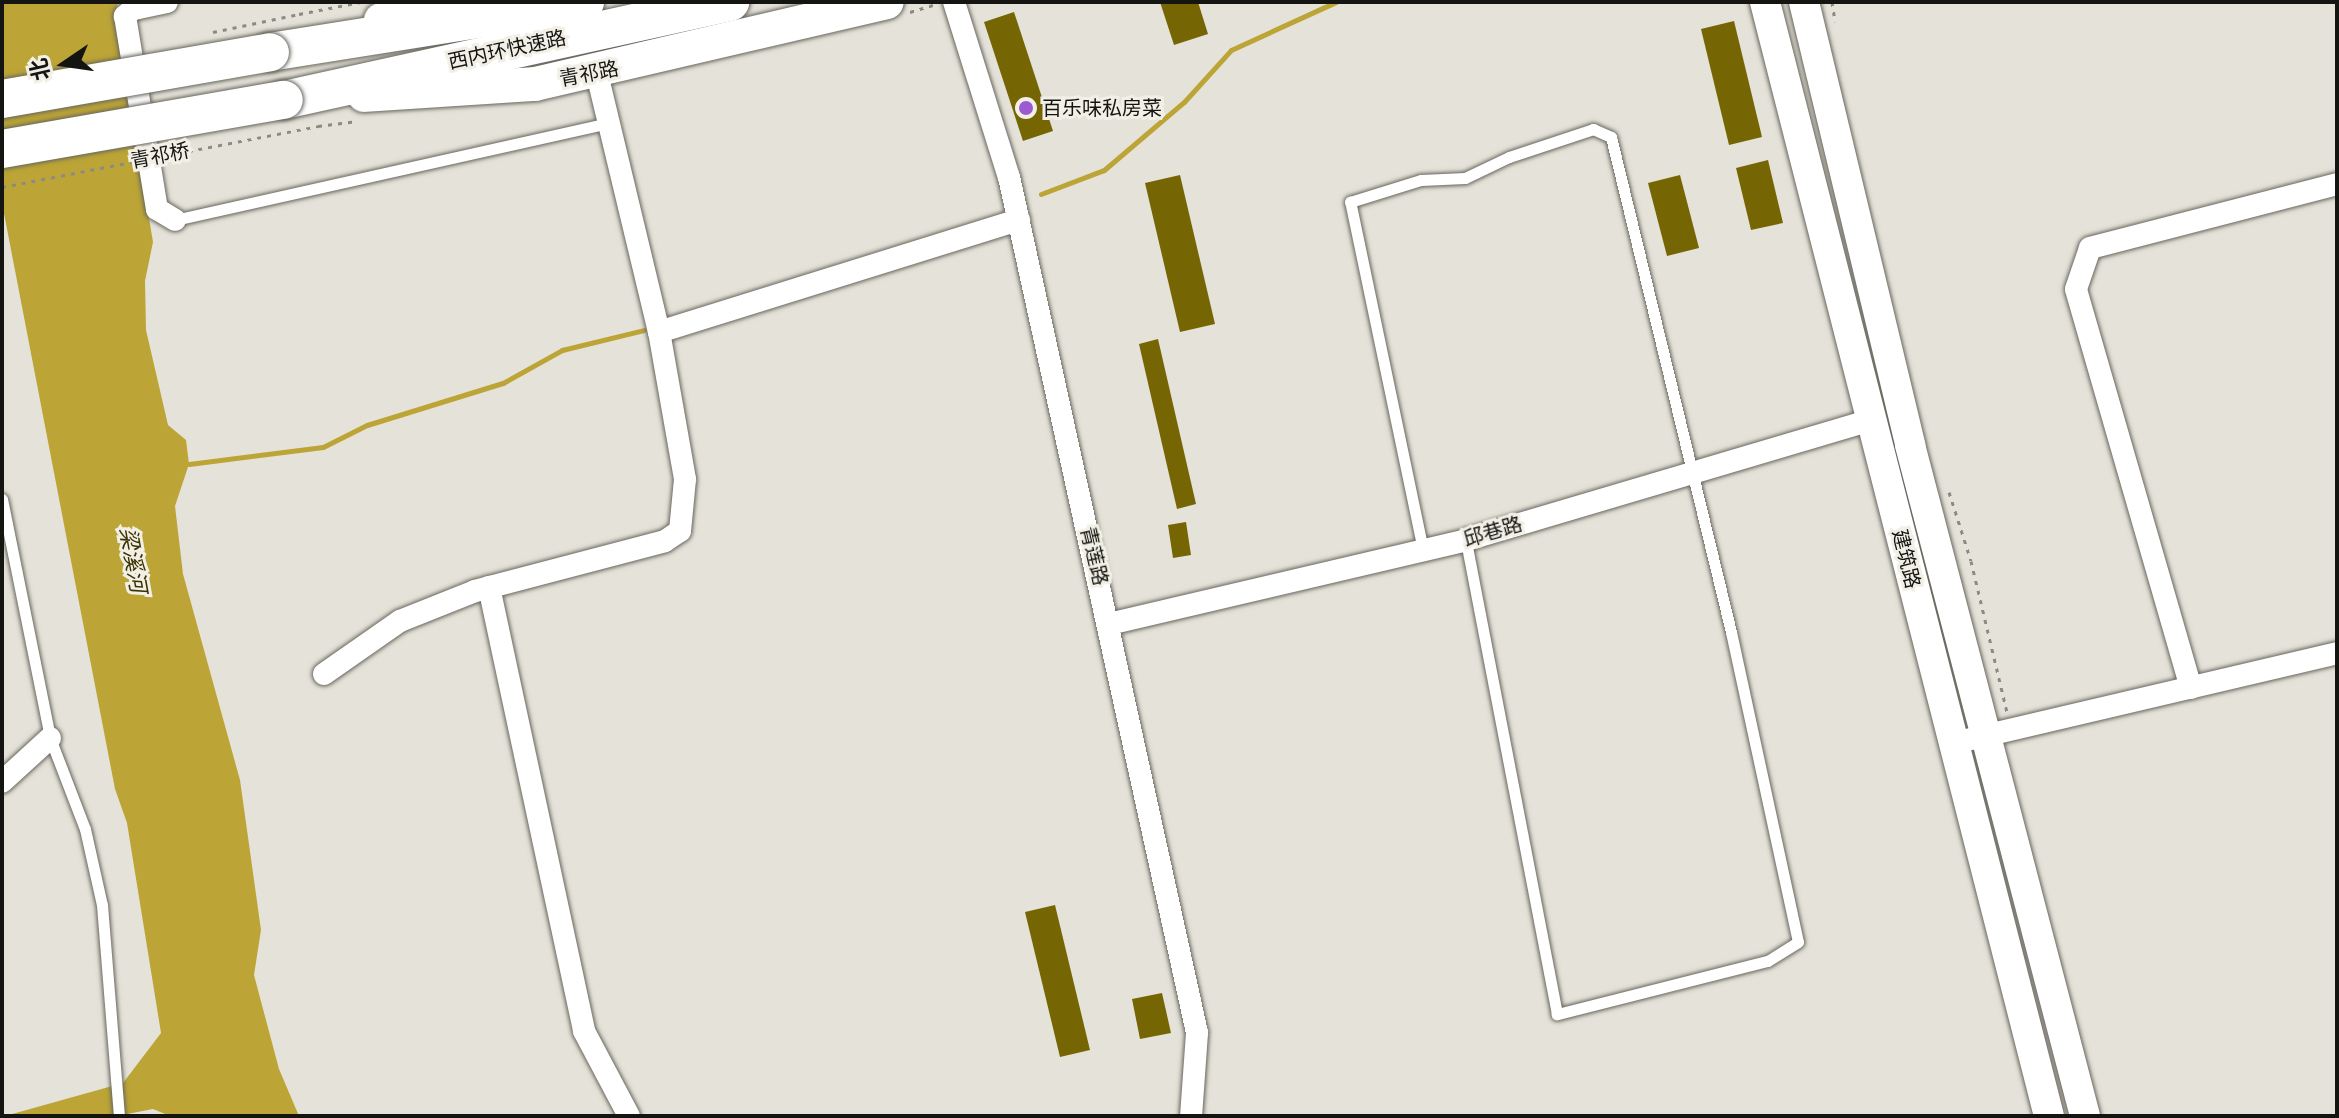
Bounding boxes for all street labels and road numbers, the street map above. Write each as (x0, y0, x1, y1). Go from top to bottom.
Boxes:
street label: 西内环快速路 (446, 26, 568, 74)
street label: 青祁路 (557, 56, 621, 92)
street label: 青祁桥 (128, 138, 192, 174)
street label: 邱巷路 (1461, 512, 1525, 552)
street label: 青莲路 (1076, 524, 1112, 588)
street label: 建筑路 (1887, 527, 1925, 591)

